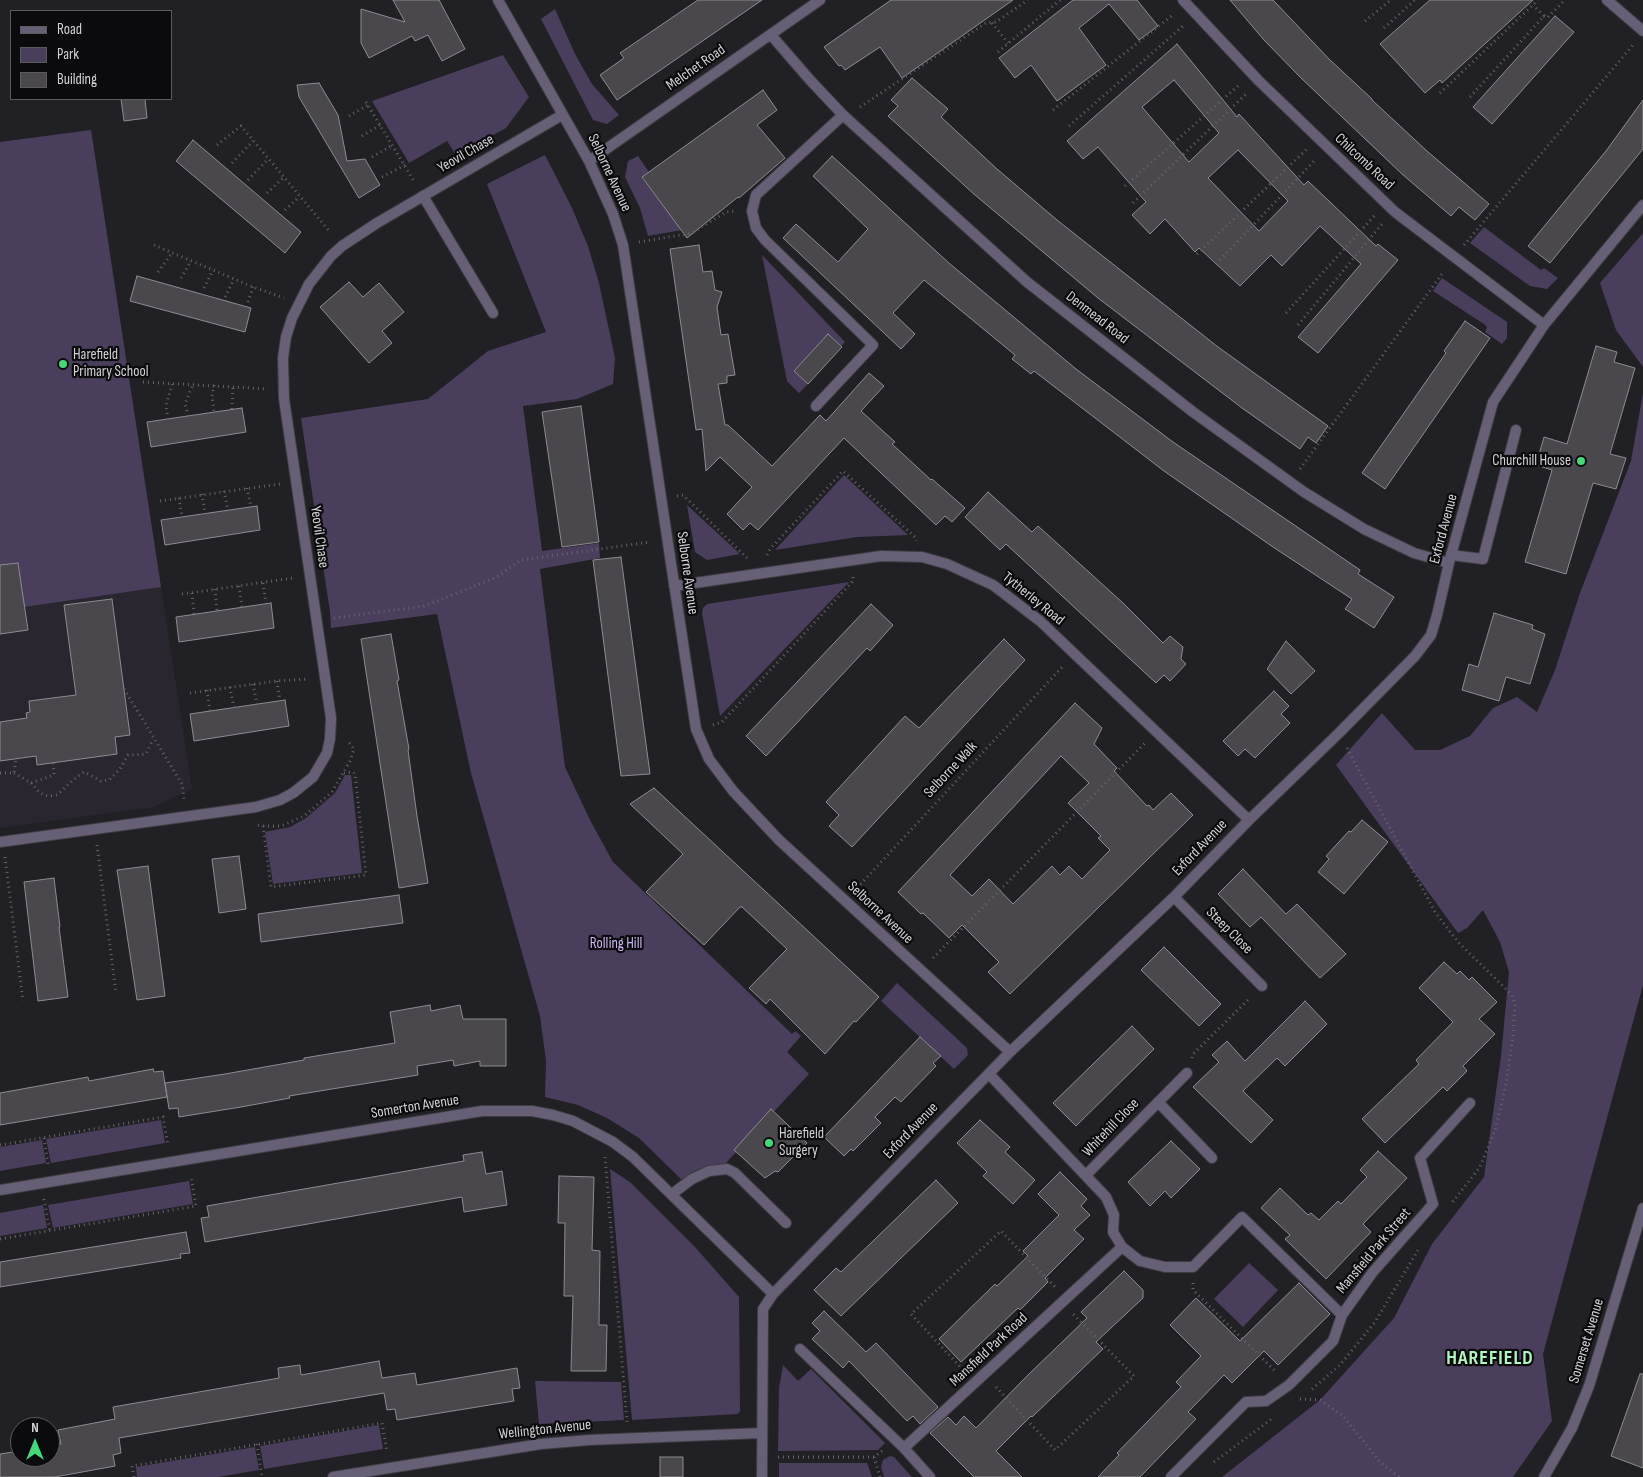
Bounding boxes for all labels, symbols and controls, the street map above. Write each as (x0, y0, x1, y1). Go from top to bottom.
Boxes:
legend (10, 10, 172, 100)
text: Road (57, 20, 82, 39)
street label: Melchet Road (663, 41, 729, 95)
text: Park (57, 45, 79, 64)
text: Building (57, 70, 97, 89)
street label: Chilcomb Road (1331, 130, 1397, 194)
street label: Yeovil Chase (435, 131, 497, 177)
street label: Selborne Avenue (583, 131, 635, 215)
street label: Denmead Road (1062, 288, 1132, 348)
place label: Harefield Primary School (73, 346, 149, 381)
marker: Harefield Primary School (57, 358, 69, 370)
place label: Churchill House (1492, 452, 1571, 470)
marker: Churchill House (1575, 455, 1587, 467)
street label: Exford Avenue (1426, 492, 1462, 566)
street label: Yeovil Chase (306, 505, 332, 569)
street label: Selborne Avenue (672, 530, 702, 616)
street label: Tytherley Road (998, 569, 1068, 629)
street label: Selborne Walk (920, 738, 982, 802)
street label: Exford Avenue (1169, 816, 1231, 880)
street label: Selborne Avenue (843, 878, 917, 948)
street label: Steep Close (1202, 904, 1256, 958)
park label: Rolling Hill (590, 935, 642, 953)
street label: Somerton Avenue (370, 1091, 460, 1123)
street label: Whitehill Close (1079, 1095, 1143, 1161)
street label: Exford Avenue (880, 1099, 942, 1163)
place label: Harefield Surgery (779, 1125, 824, 1160)
marker: Harefield Surgery (763, 1137, 775, 1149)
street label: Mansfield Park Street (1333, 1204, 1415, 1298)
street label: Somerset Avenue (1566, 1297, 1608, 1385)
street label: Mansfield Park Road (946, 1309, 1032, 1391)
district label: HAREFIELD (1445, 1347, 1535, 1371)
street label: Wellington Avenue (498, 1416, 592, 1444)
north arrow (10, 1417, 60, 1467)
text: N (31, 1419, 39, 1436)

